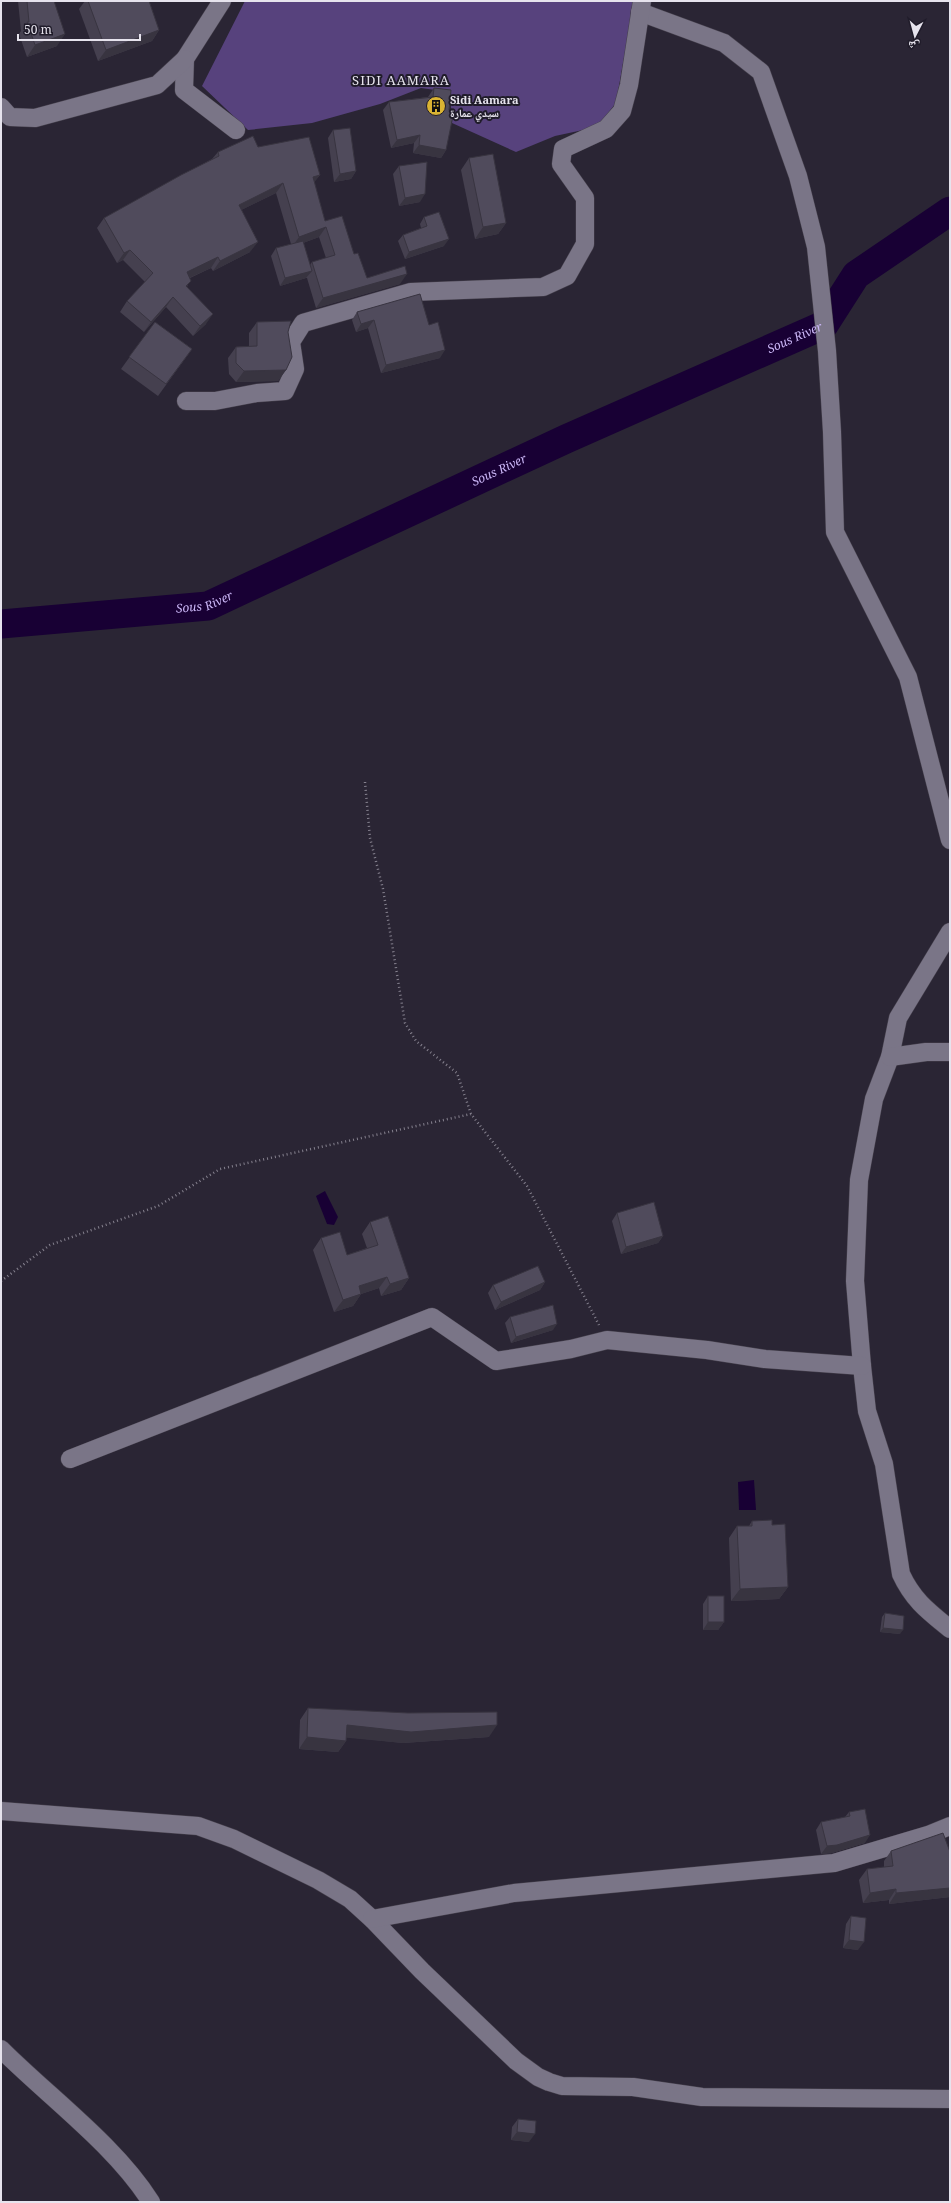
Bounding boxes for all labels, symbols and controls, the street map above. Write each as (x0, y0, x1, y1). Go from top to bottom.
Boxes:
scale bar (18, 16, 140, 42)
north arrow (895, 16, 935, 56)
text: 50 m (24, 21, 52, 38)
text: ش (907, 37, 921, 55)
district label: SIDI AAMARA (352, 71, 450, 89)
place label: Sidi Aamara سيدي عمارة (450, 92, 519, 122)
building icon: Sidi Aamara سيدي عمارة (425, 95, 447, 117)
water label: Sous River (764, 318, 825, 357)
water label: Sous River (469, 449, 530, 490)
water label: Sous River (175, 586, 236, 617)

